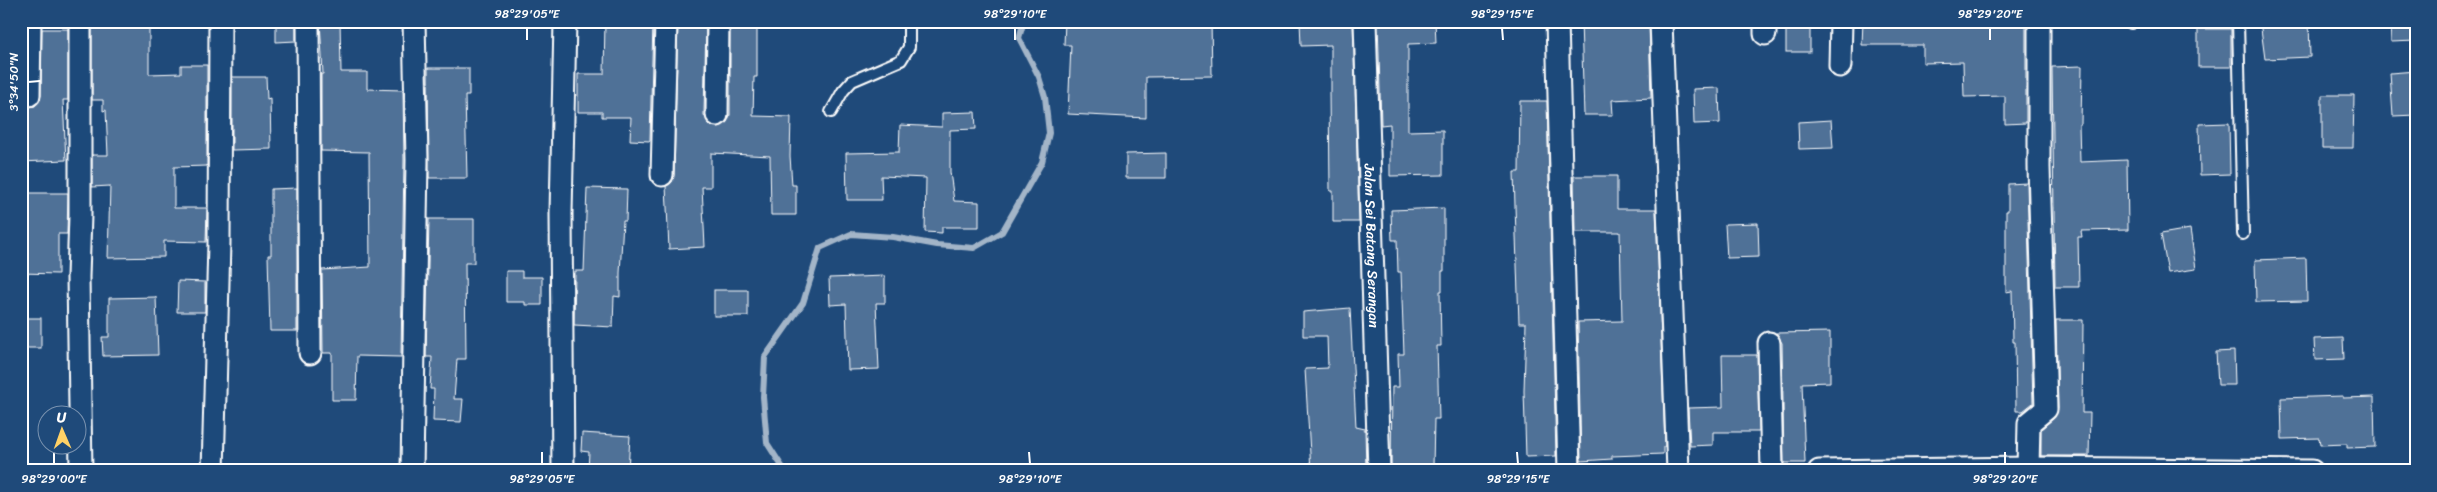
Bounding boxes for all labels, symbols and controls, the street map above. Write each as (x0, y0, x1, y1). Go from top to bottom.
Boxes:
text: 98°29'05"E (494, 3, 561, 25)
text: 98°29'10"E (984, 3, 1048, 25)
text: 98°29'15"E (1471, 3, 1535, 25)
text: 98°29'20"E (1958, 3, 2024, 25)
text: 3°34'50"N (3, 52, 25, 111)
street label: Jalan Sei Batang Serangan (1357, 162, 1387, 329)
north arrow (38, 404, 88, 454)
text: U (56, 405, 67, 430)
text: 98°29'00"E (21, 468, 88, 490)
text: 98°29'05"E (509, 468, 576, 490)
text: 98°29'10"E (999, 468, 1063, 490)
text: 98°29'15"E (1487, 468, 1551, 490)
text: 98°29'20"E (1973, 468, 2039, 490)

